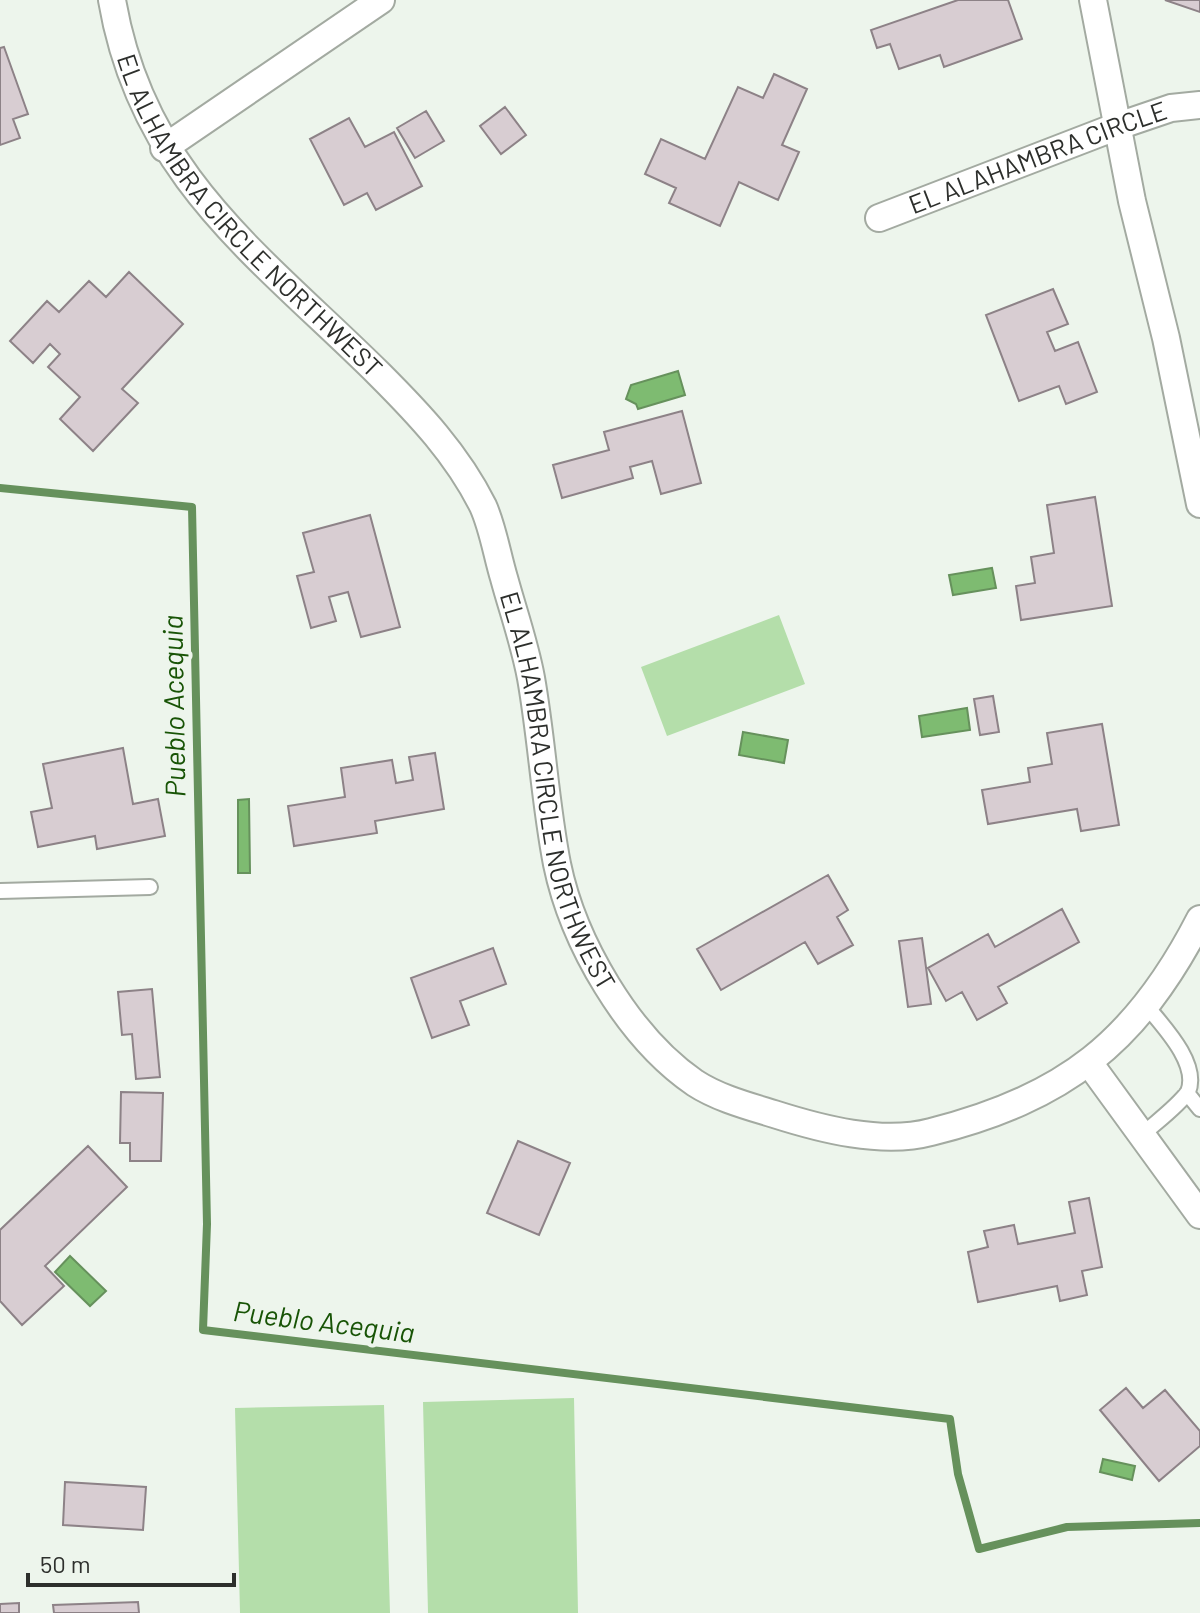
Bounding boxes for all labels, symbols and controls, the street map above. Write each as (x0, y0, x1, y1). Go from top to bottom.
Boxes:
street label: EL ALHAMBRA CIRCLE NORTHWEST (112, 50, 390, 383)
street label: EL ALAHAMBRA CIRCLE (904, 94, 1171, 219)
street label: EL ALHAMBRA CIRCLE NORTHWEST (495, 588, 623, 995)
water label: Pueblo Acequia (154, 615, 192, 797)
water label: Pueblo Acequia (232, 1293, 417, 1349)
scale bar (28, 1537, 234, 1587)
text: 50 m (40, 1549, 91, 1578)

